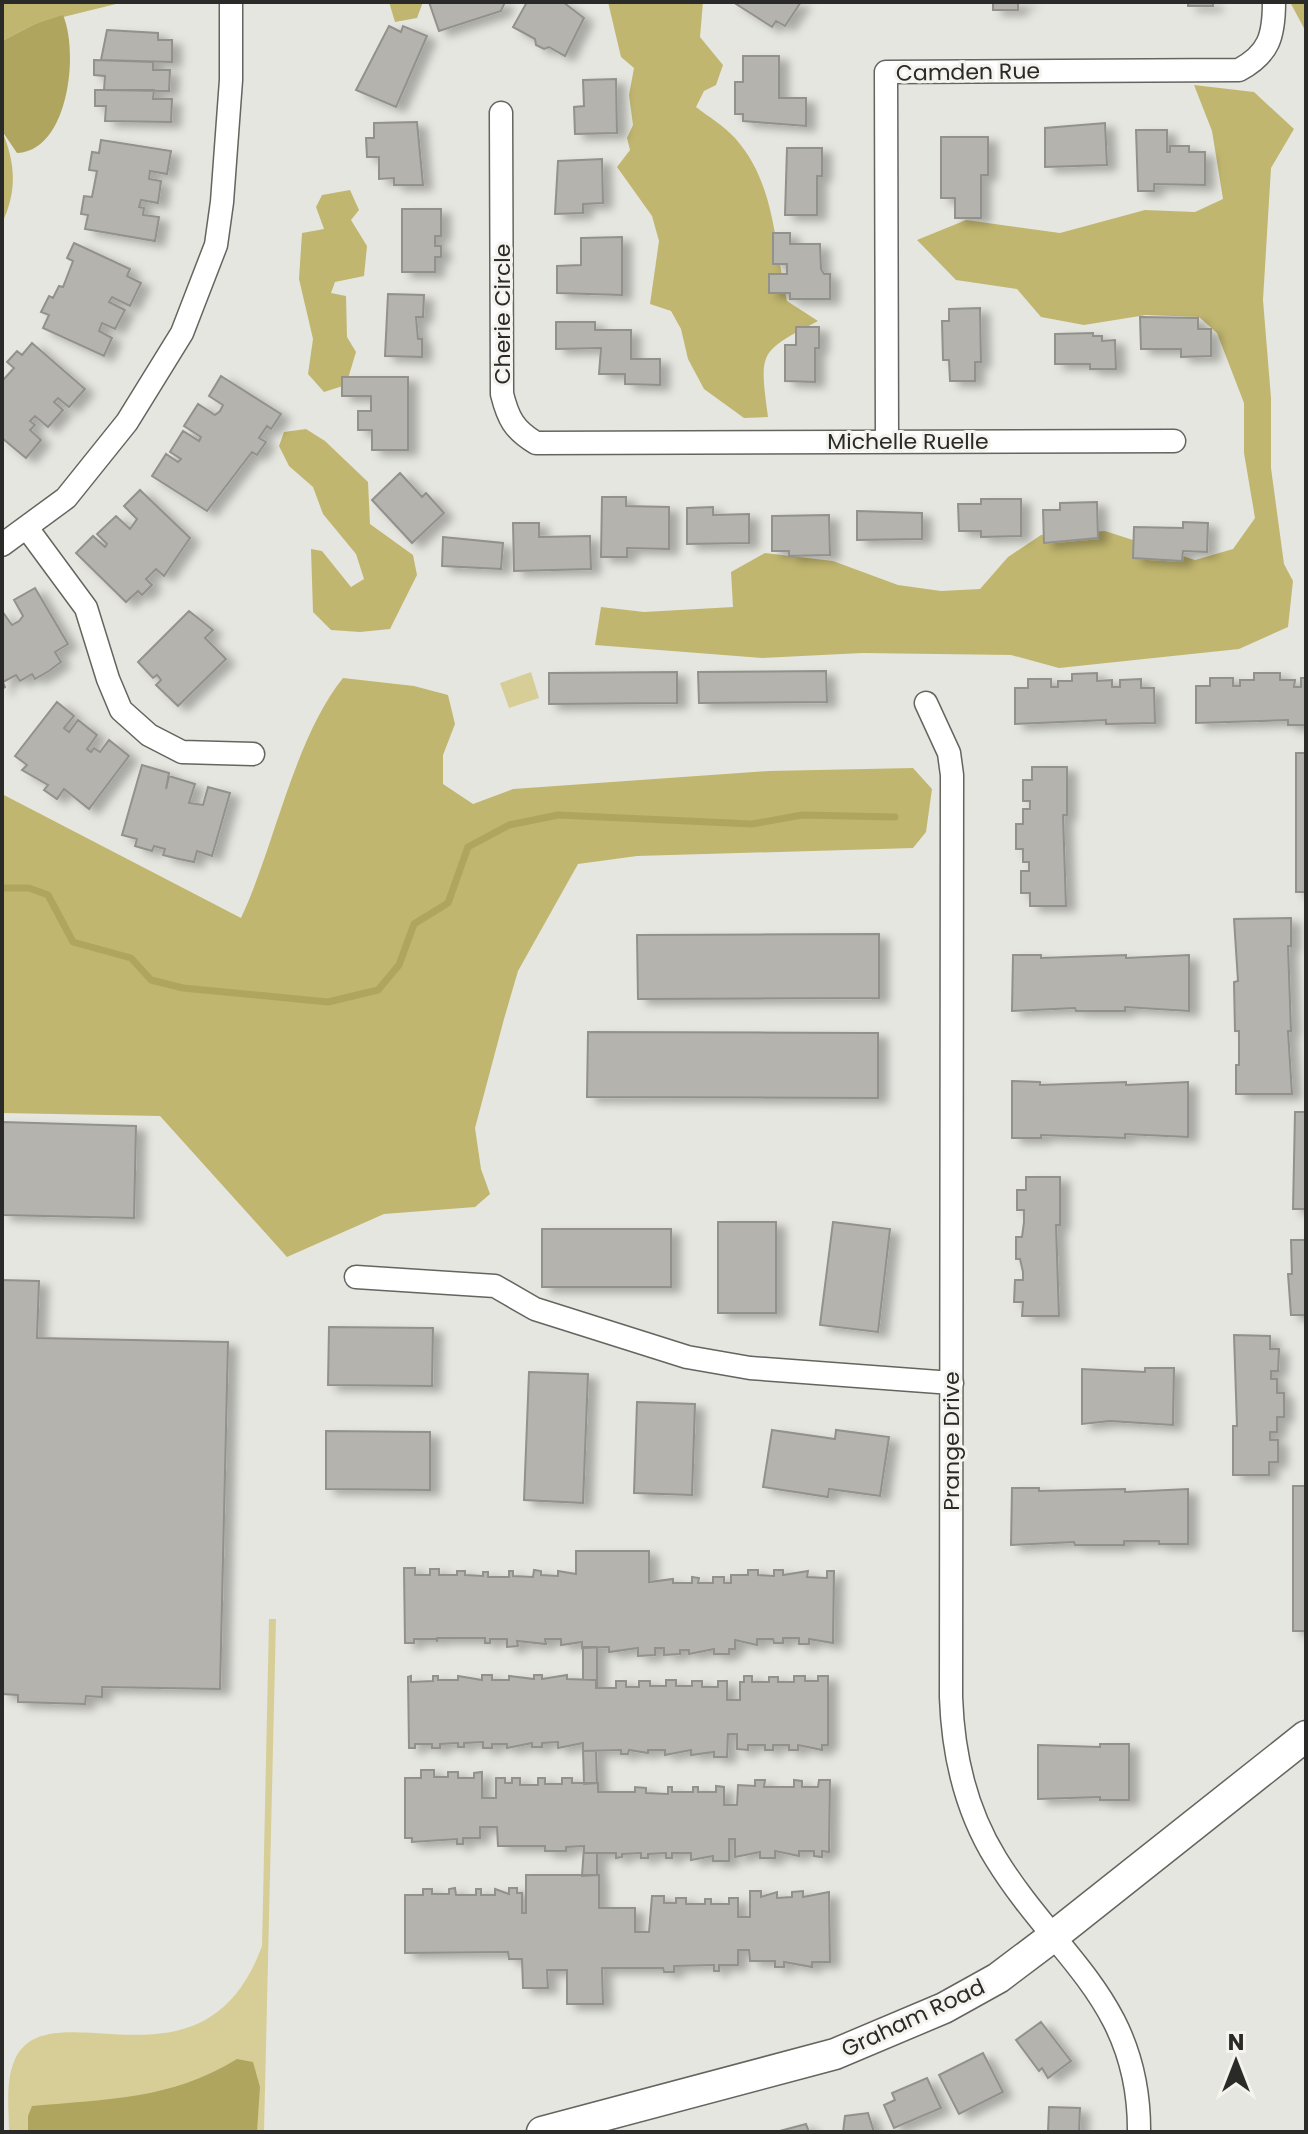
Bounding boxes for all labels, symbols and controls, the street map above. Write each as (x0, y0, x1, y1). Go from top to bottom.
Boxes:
street label: Camden Rue (896, 55, 1040, 89)
street label: Cherie Circle (487, 244, 518, 384)
street label: Michelle Ruelle (827, 426, 989, 457)
street label: Prange Drive (936, 1371, 967, 1511)
street label: Graham Road (836, 1971, 990, 2065)
north arrow (1196, 2022, 1276, 2102)
text: N (1228, 2027, 1244, 2058)

